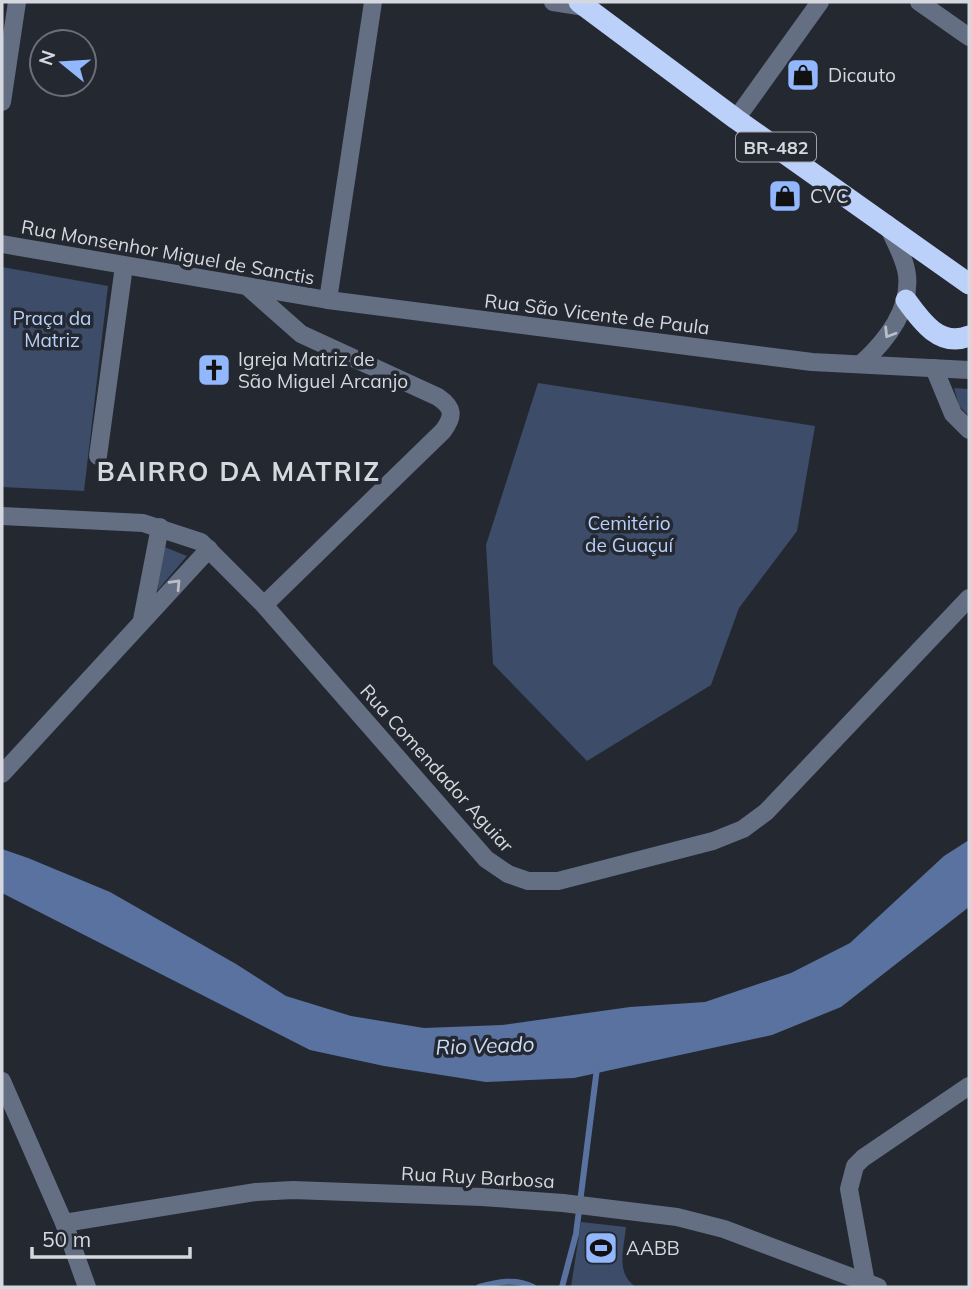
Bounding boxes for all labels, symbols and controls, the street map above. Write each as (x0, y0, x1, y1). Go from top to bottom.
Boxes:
north arrow (28, 28, 98, 98)
text: N (33, 47, 60, 68)
shop icon: Dicauto (784, 56, 822, 94)
place label: Dicauto (828, 63, 896, 87)
road number: BR-482 (736, 132, 816, 162)
shop icon: CVC (766, 177, 804, 215)
place label: CVC (810, 184, 849, 208)
street label: Rua Monsenhor Miguel de Sanctis (19, 214, 317, 290)
street label: Rua São Vicente de Paula (483, 288, 711, 340)
park label: Praça da Matriz (13, 306, 91, 352)
one-way arrow (884, 326, 897, 339)
place label: Igreja Matriz de São Miguel Arcanjo (238, 347, 408, 393)
church icon: Igreja Matriz de São Miguel Arcanjo (195, 351, 233, 389)
district label: BAIRRO DA MATRIZ (97, 455, 381, 488)
park label: Cemitério de Guaçuí (585, 511, 674, 557)
one-way arrow (167, 579, 180, 592)
street label: Rua Comendador Aguiar (355, 679, 519, 857)
water label: Rio Veado (435, 1030, 535, 1060)
street label: Rua Ruy Barbosa (401, 1161, 555, 1193)
scale bar (32, 1216, 189, 1260)
text: 50 m (42, 1226, 91, 1252)
sports icon: AABB (582, 1229, 620, 1267)
place label: AABB (626, 1236, 680, 1260)

